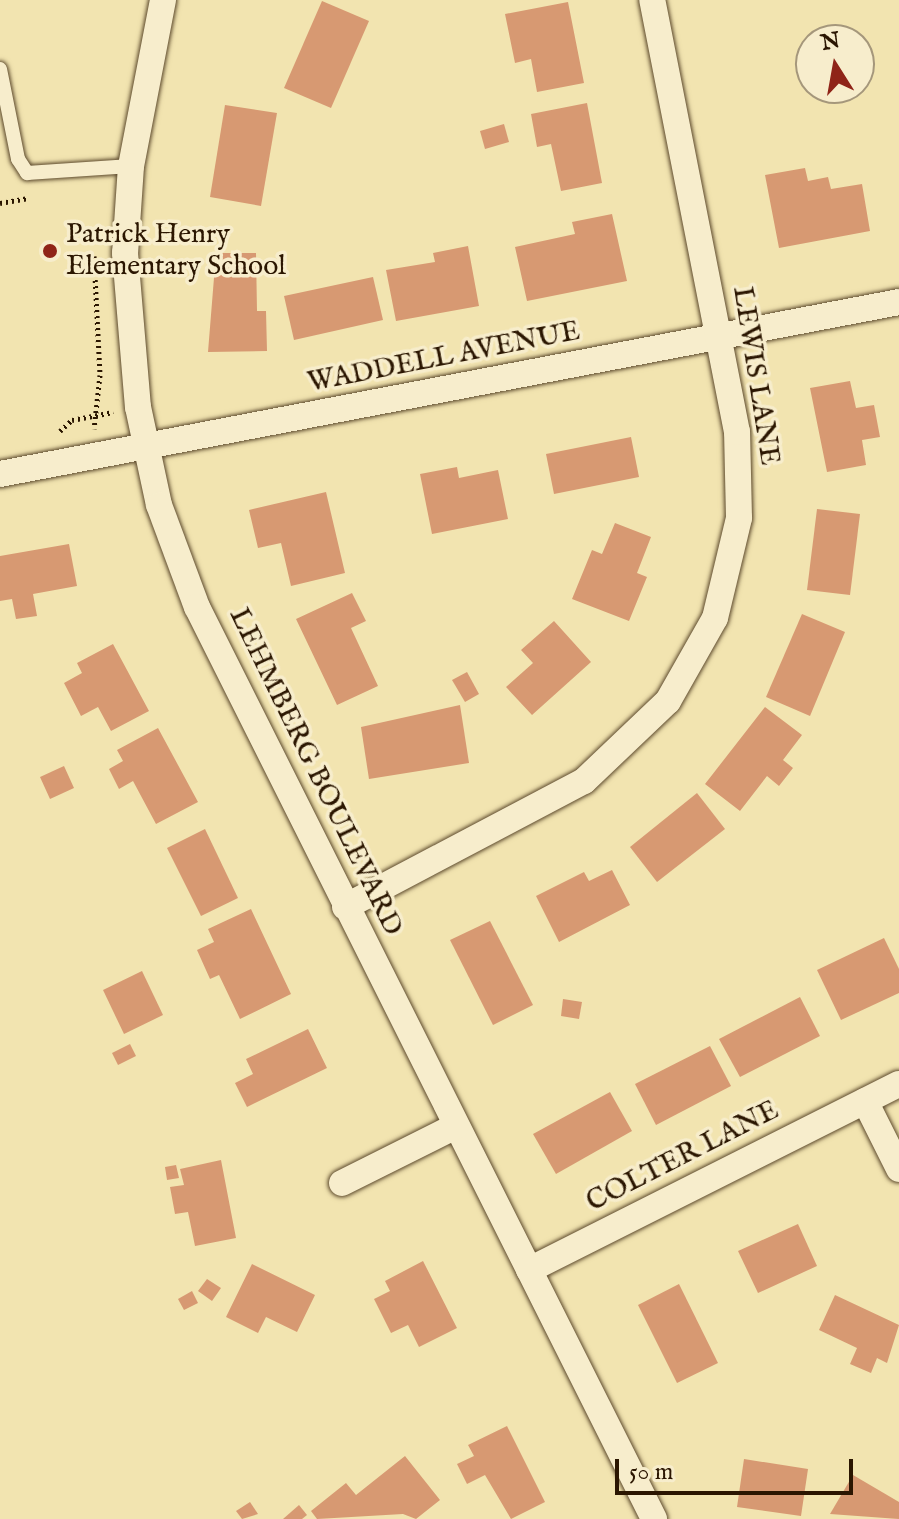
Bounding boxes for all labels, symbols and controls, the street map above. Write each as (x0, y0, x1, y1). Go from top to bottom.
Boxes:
north arrow (795, 24, 875, 104)
text: N (819, 27, 843, 58)
place label: Patrick Henry Elementary School (66, 218, 286, 284)
marker: Patrick Henry Elementary School (41, 242, 59, 260)
street label: LEWIS LANE (724, 284, 786, 468)
street label: WADDELL AVENUE (305, 315, 583, 401)
street label: LEHMBERG BOULEVARD (221, 603, 409, 941)
street label: COLTER LANE (581, 1094, 785, 1220)
scale bar (619, 1443, 857, 1493)
text: 50 m (629, 1457, 673, 1488)

